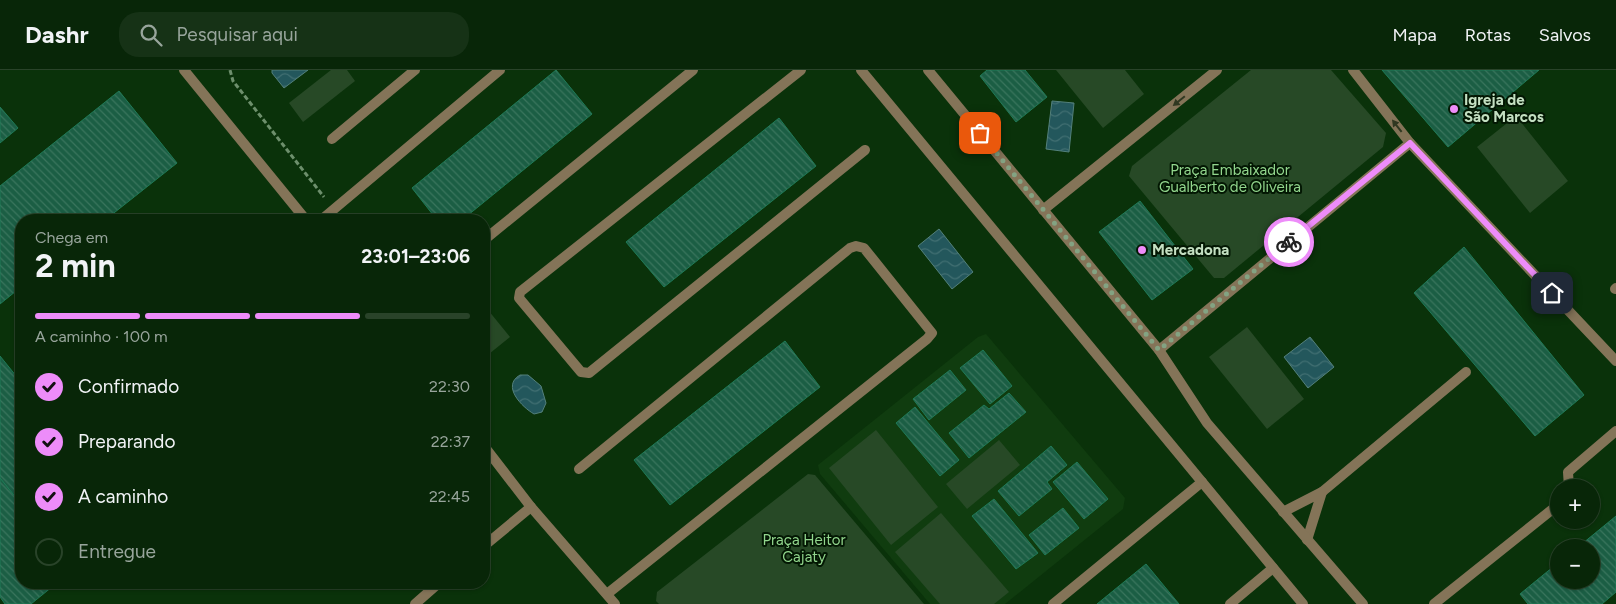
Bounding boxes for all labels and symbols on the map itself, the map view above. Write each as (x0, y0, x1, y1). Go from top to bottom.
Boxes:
place label: Igreja de São Marcos (1464, 91, 1544, 126)
one-way arrow (1173, 95, 1186, 106)
marker: Igreja de São Marcos (1448, 103, 1460, 115)
pin (959, 112, 1001, 154)
one-way arrow (1392, 119, 1402, 133)
park label: Praça Embaixador Gualberto de Oliveira (1159, 161, 1301, 196)
courier (1264, 217, 1314, 267)
place label: Mercadona (1152, 241, 1229, 259)
marker: Mercadona (1136, 244, 1148, 256)
pin (1531, 272, 1573, 314)
park label: Praça Heitor Cajaty (762, 531, 846, 566)

